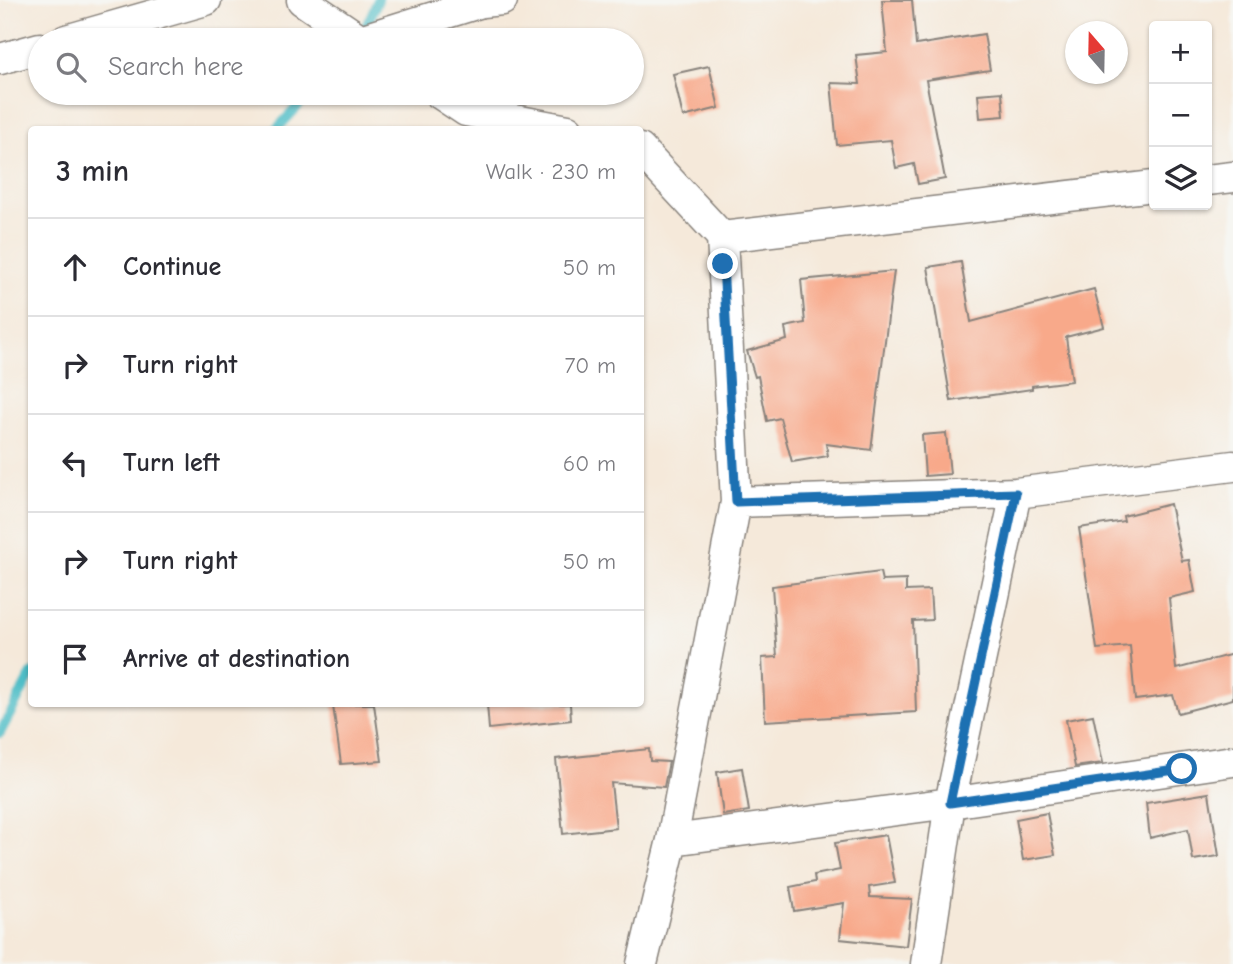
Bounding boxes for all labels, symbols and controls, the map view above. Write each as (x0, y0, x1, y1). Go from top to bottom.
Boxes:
north arrow (1065, 21, 1128, 84)
map controls (1149, 21, 1212, 210)
button: + (1149, 21, 1212, 84)
search box (28, 28, 644, 105)
icon: search (52, 48, 90, 86)
text: Search here (108, 52, 243, 82)
button: − (1149, 84, 1212, 147)
button: layers (1149, 147, 1212, 210)
text: 3 min (56, 154, 129, 189)
text: Walk · 230 m (486, 158, 616, 185)
icon: ahead (56, 248, 94, 286)
route end (707, 248, 738, 279)
text: Continue (123, 252, 221, 282)
text: 50 m (563, 254, 616, 281)
icon: right (56, 346, 94, 384)
text: Turn right (123, 350, 237, 380)
text: 70 m (564, 352, 616, 379)
icon: left (56, 444, 94, 482)
text: Turn left (123, 448, 220, 478)
text: 60 m (563, 450, 616, 477)
icon: right (56, 542, 94, 580)
text: Turn right (123, 546, 237, 576)
text: 50 m (563, 548, 616, 575)
icon: arrive (56, 640, 94, 678)
text: Arrive at destination (123, 644, 350, 674)
route start (1166, 753, 1197, 784)

